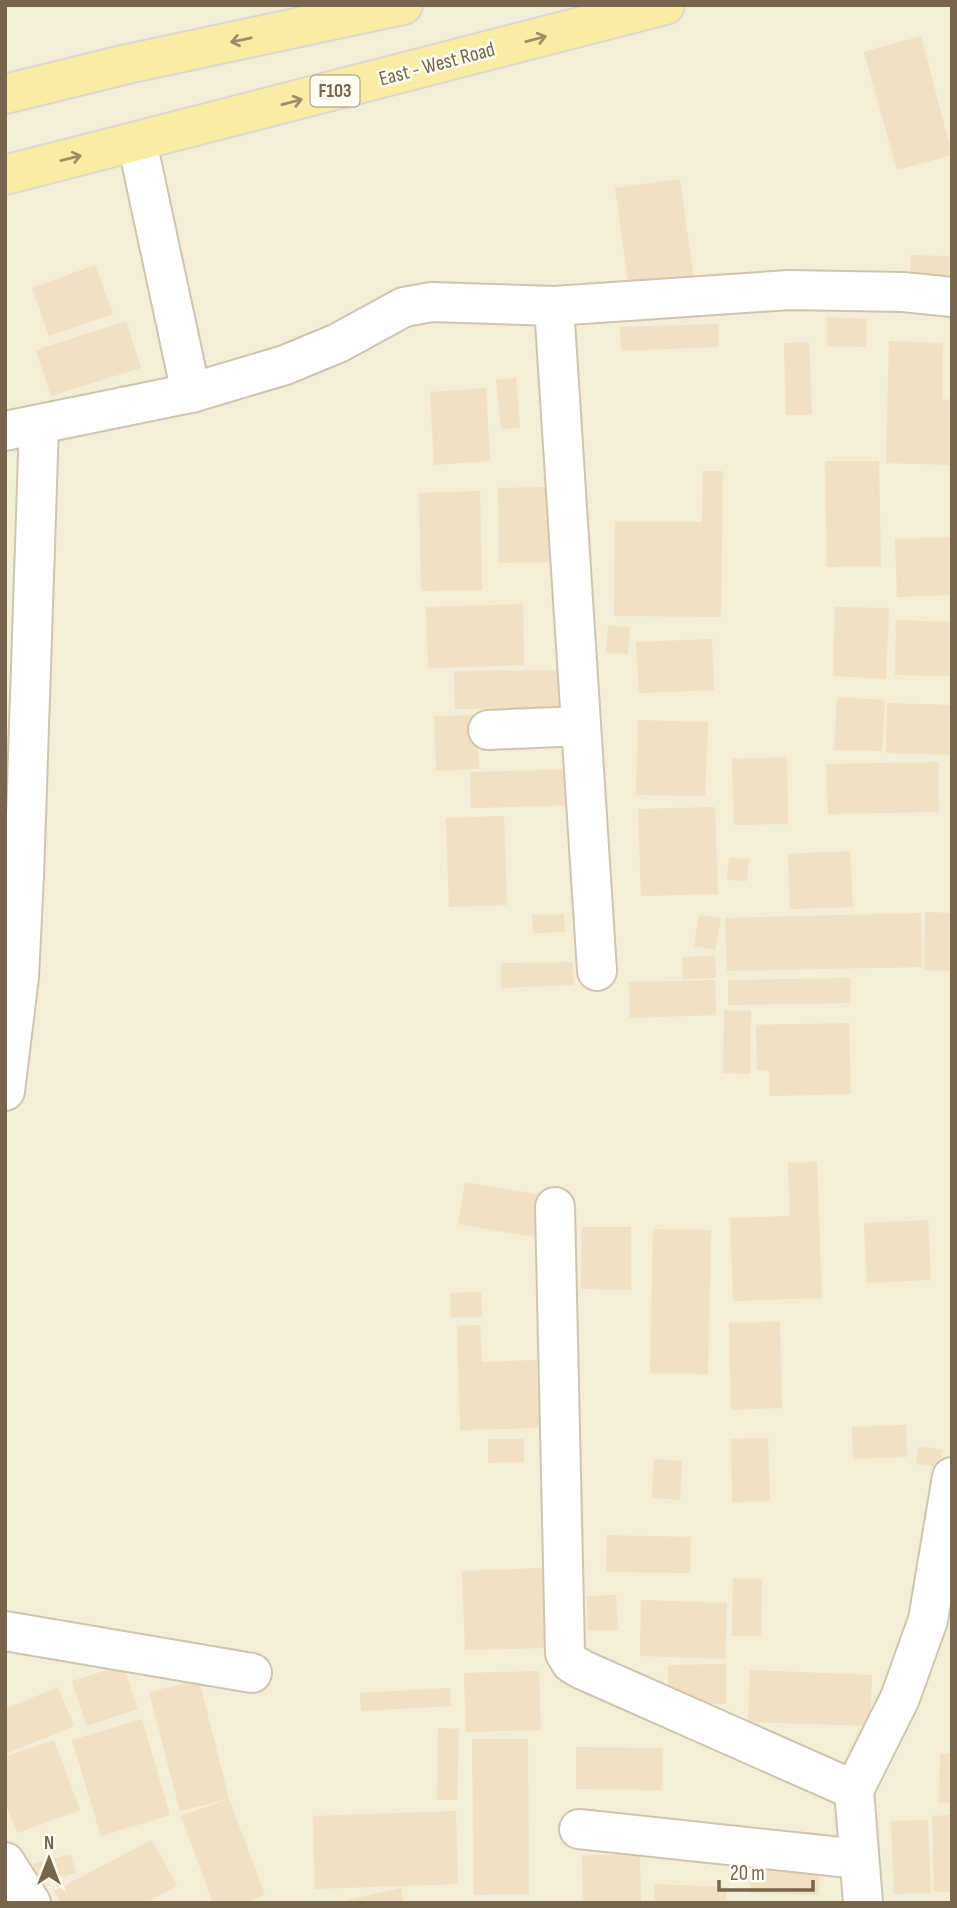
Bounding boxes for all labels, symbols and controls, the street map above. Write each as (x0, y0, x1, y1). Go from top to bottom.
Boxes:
one-way arrow (524, 32, 547, 45)
one-way arrow (230, 33, 253, 47)
street label: East - West Road (376, 37, 498, 91)
road number: F103 (310, 76, 360, 106)
one-way arrow (280, 95, 303, 108)
one-way arrow (60, 151, 82, 164)
north arrow (14, 1824, 84, 1894)
text: N (44, 1832, 54, 1855)
scale bar (719, 1848, 814, 1892)
text: 20 m (730, 1861, 765, 1886)

